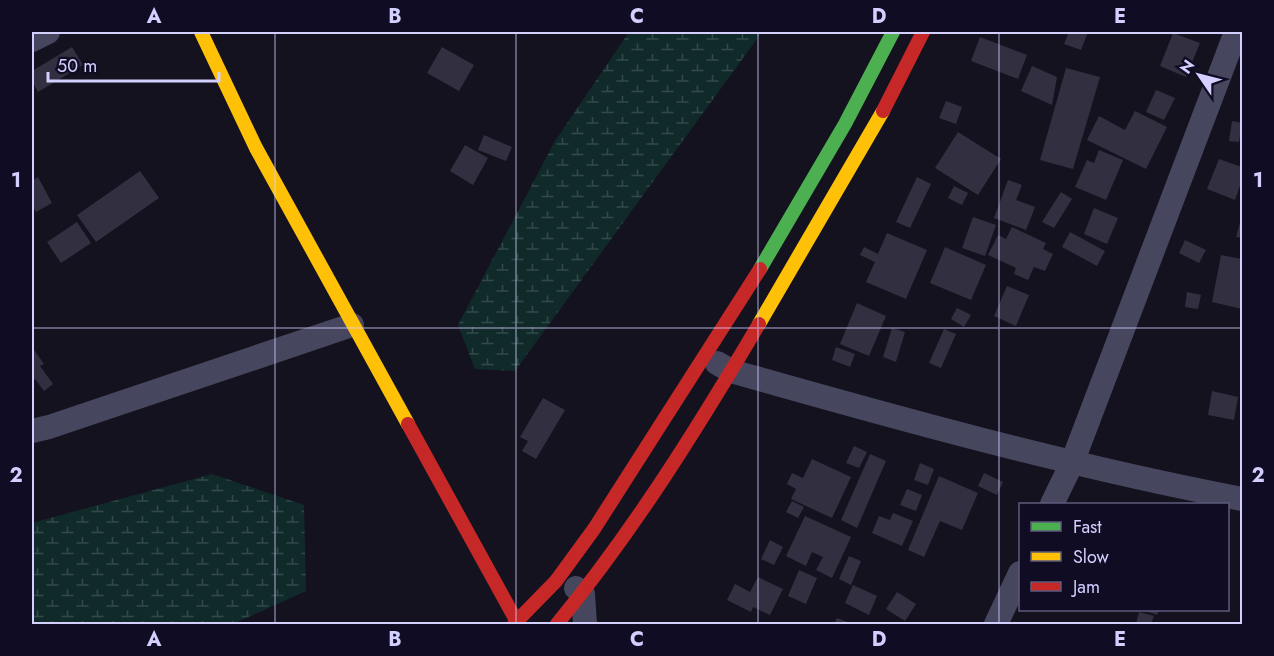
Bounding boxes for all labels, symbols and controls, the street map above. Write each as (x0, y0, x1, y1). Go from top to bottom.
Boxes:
text: A (146, 2, 162, 31)
text: B (388, 2, 402, 31)
text: C (630, 2, 644, 31)
text: D (872, 2, 886, 31)
text: E (1114, 2, 1126, 31)
scale bar (48, 45, 219, 83)
north arrow (1169, 45, 1229, 105)
text: 50 m (57, 53, 97, 79)
text: N (1174, 55, 1200, 78)
text: 1 (11, 166, 21, 195)
text: 1 (1253, 166, 1263, 195)
text: 2 (9, 461, 23, 490)
text: 2 (1251, 461, 1265, 490)
legend (1019, 503, 1229, 611)
text: Fast (1073, 514, 1102, 540)
text: Slow (1073, 544, 1110, 570)
text: Jam (1071, 574, 1100, 600)
text: A (146, 625, 162, 654)
text: B (388, 625, 402, 654)
text: C (630, 625, 644, 654)
text: D (872, 625, 886, 654)
text: E (1114, 625, 1126, 654)

